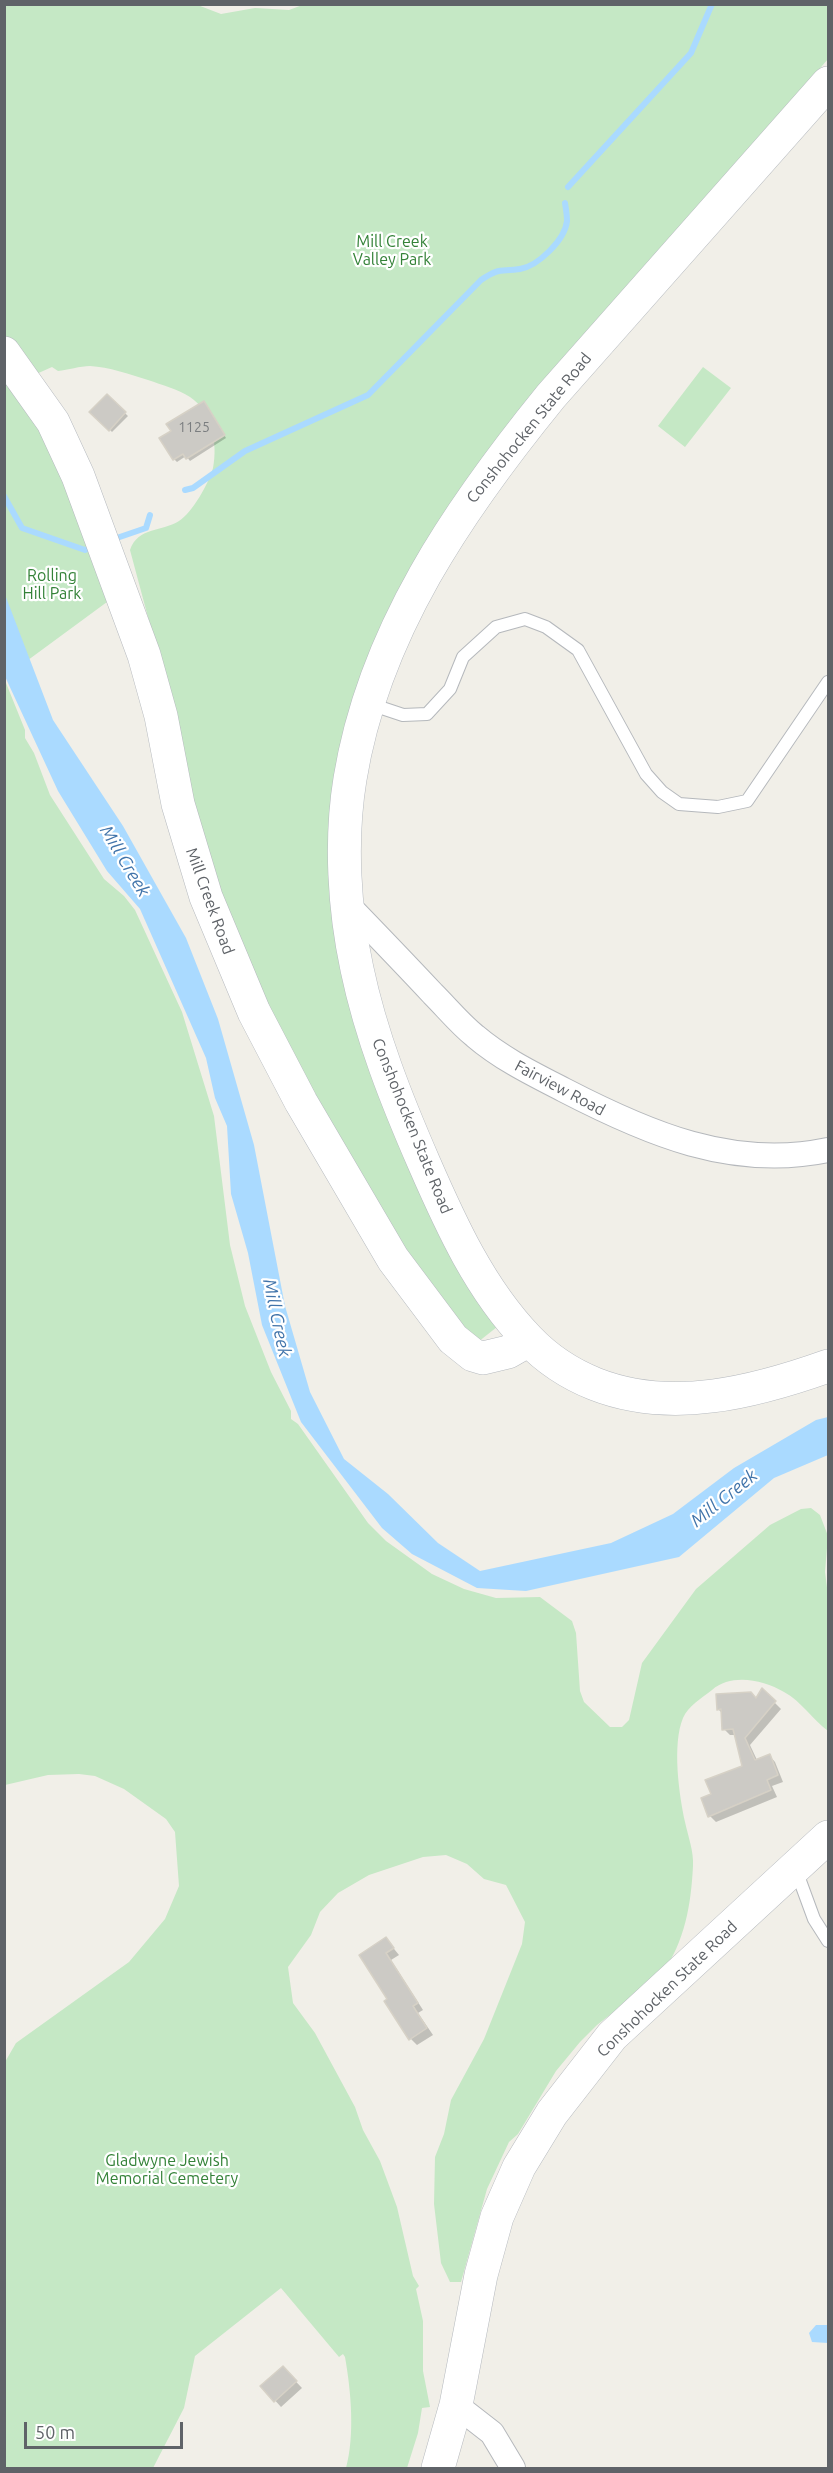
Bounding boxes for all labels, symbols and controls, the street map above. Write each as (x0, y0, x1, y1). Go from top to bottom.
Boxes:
park label: Mill Creek Valley Park (353, 232, 431, 270)
street label: Conshohocken State Road (463, 349, 595, 507)
house number: 1125 (178, 419, 210, 435)
park label: Rolling Hill Park (23, 566, 81, 604)
water label: Mill Creek (95, 821, 155, 901)
street label: Mill Creek Road (182, 845, 238, 957)
street label: Conshohocken State Road (368, 1035, 456, 1217)
street label: Fairview Road (511, 1056, 609, 1120)
water label: Mill Creek (258, 1277, 296, 1359)
water label: Mill Creek (686, 1465, 762, 1531)
street label: Conshohocken State Road (593, 1917, 741, 2061)
park label: Gladwyne Jewish Memorial Cemetery (96, 2151, 238, 2189)
scale bar (27, 2410, 186, 2448)
text: 50 m (35, 2422, 75, 2442)

